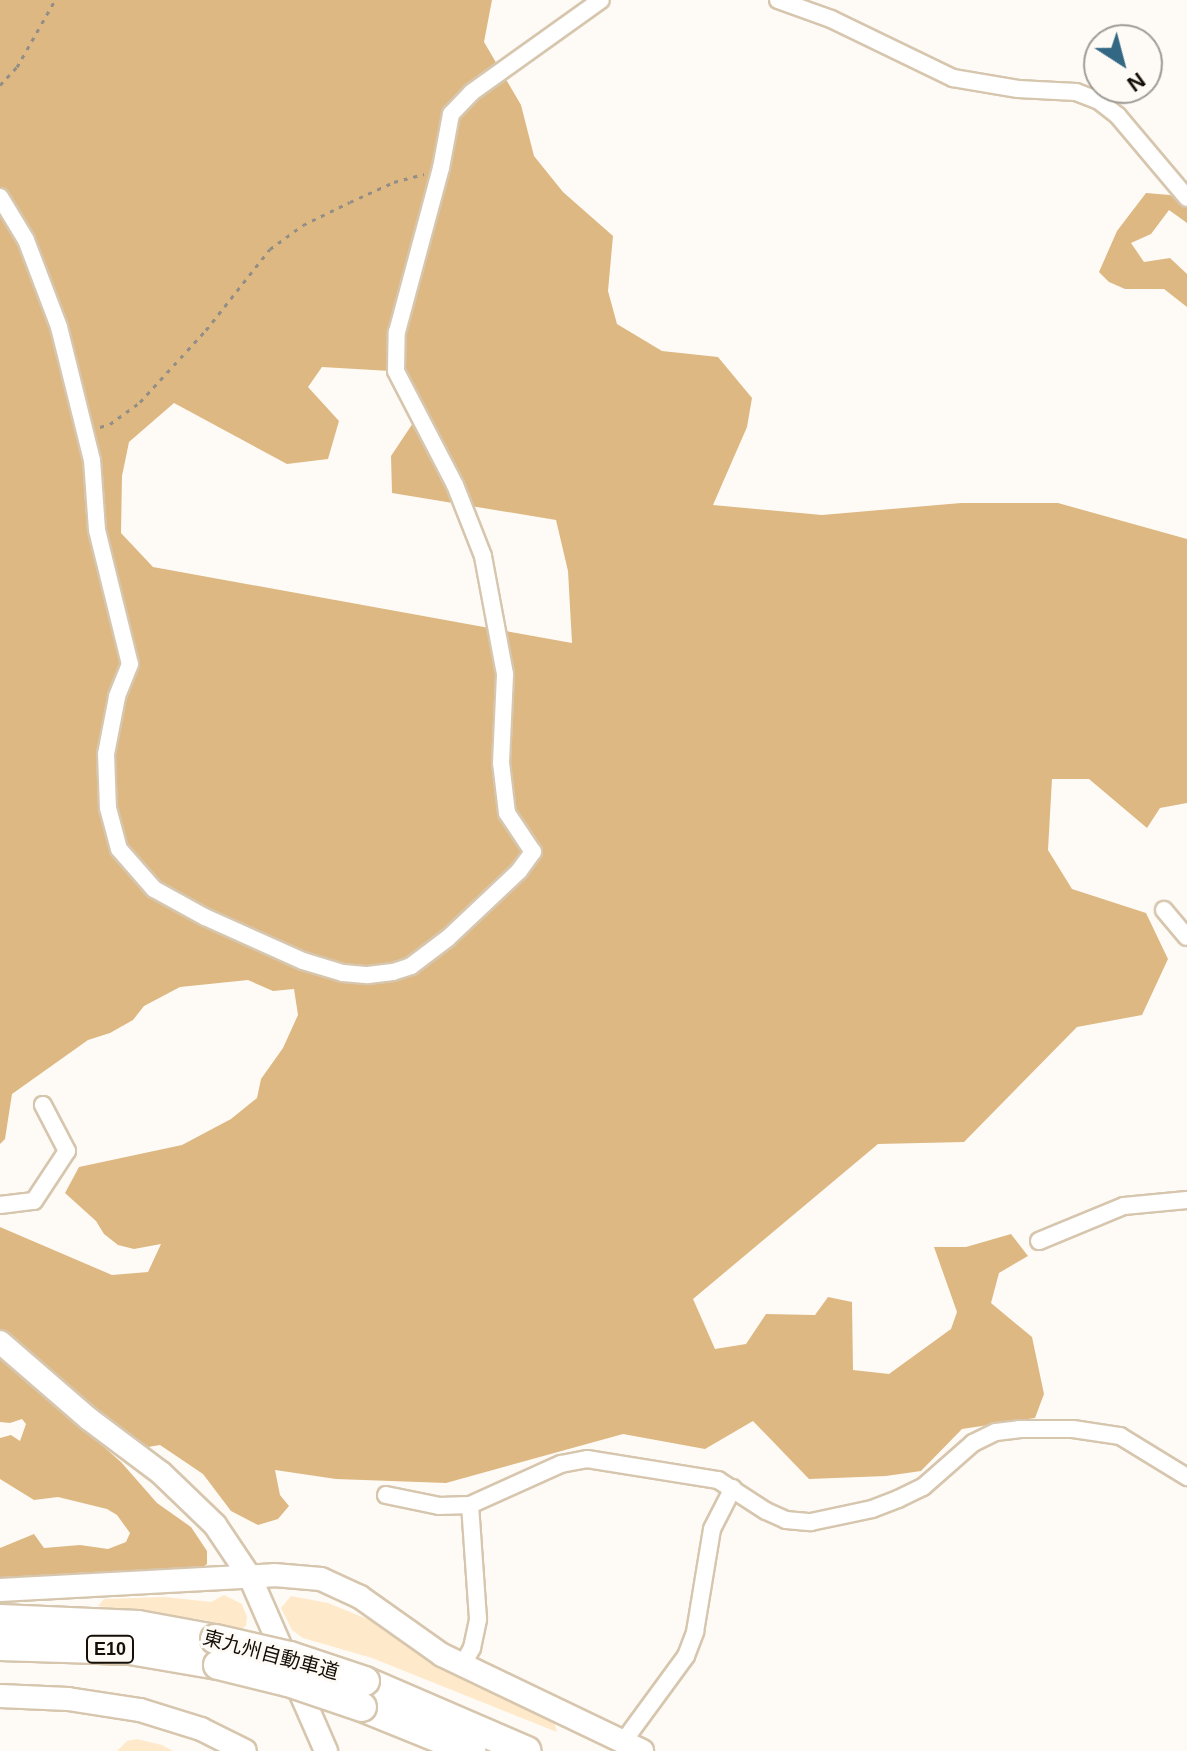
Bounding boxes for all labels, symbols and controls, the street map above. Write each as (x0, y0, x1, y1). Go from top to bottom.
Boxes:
north arrow (1083, 24, 1163, 104)
text: N (1122, 67, 1150, 97)
street label: 東九州自動車道 (200, 1625, 342, 1685)
road number: E10 (84, 1635, 136, 1663)

